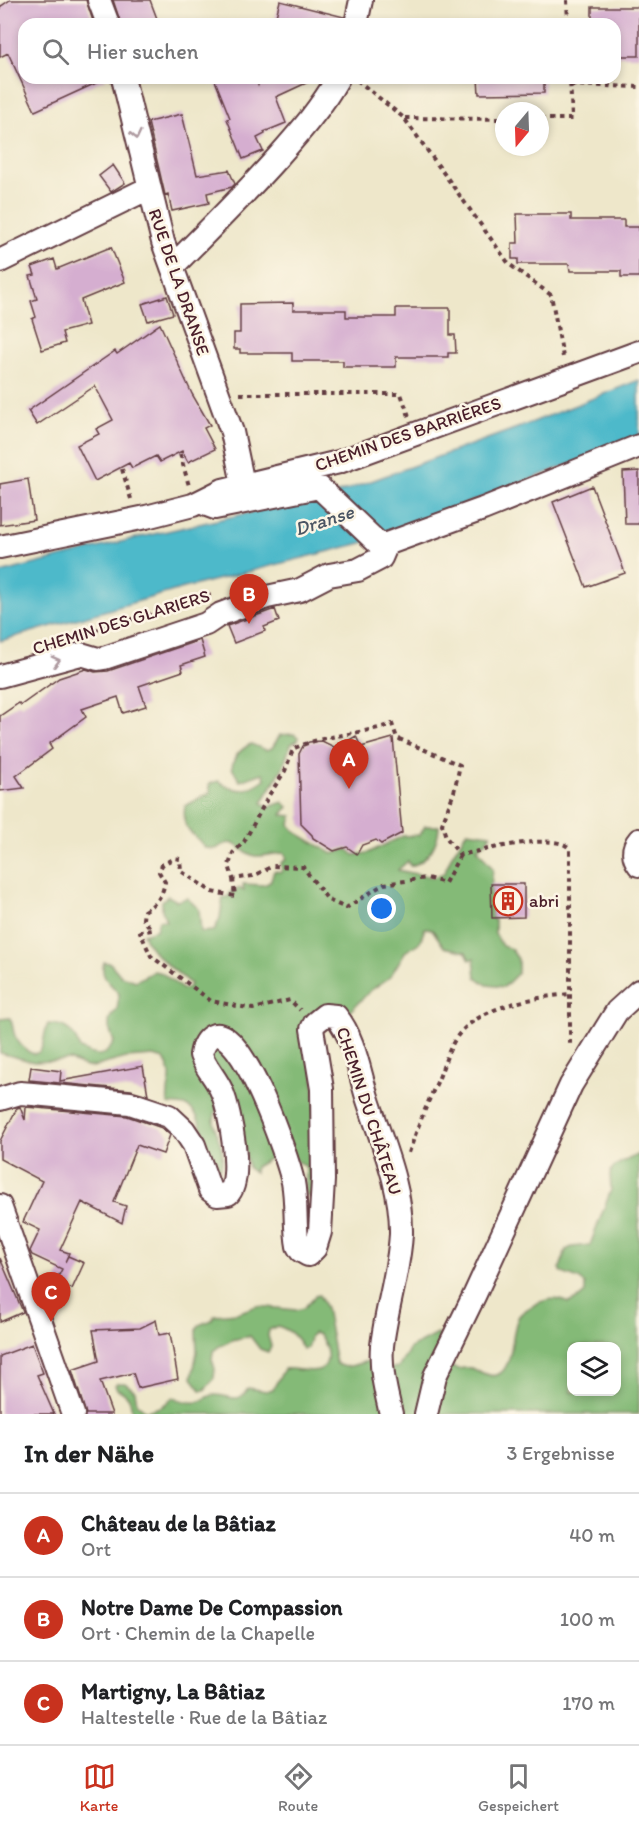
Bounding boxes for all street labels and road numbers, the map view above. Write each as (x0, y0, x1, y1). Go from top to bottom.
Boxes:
street label: RUE DE LA DRANSE (144, 206, 214, 358)
street label: CHEMIN DES BARRIÈRES (312, 392, 504, 476)
street label: CHEMIN DES GLARIERS (30, 585, 212, 659)
street label: CHEMIN DU CHÂTEAU (331, 1024, 407, 1198)

